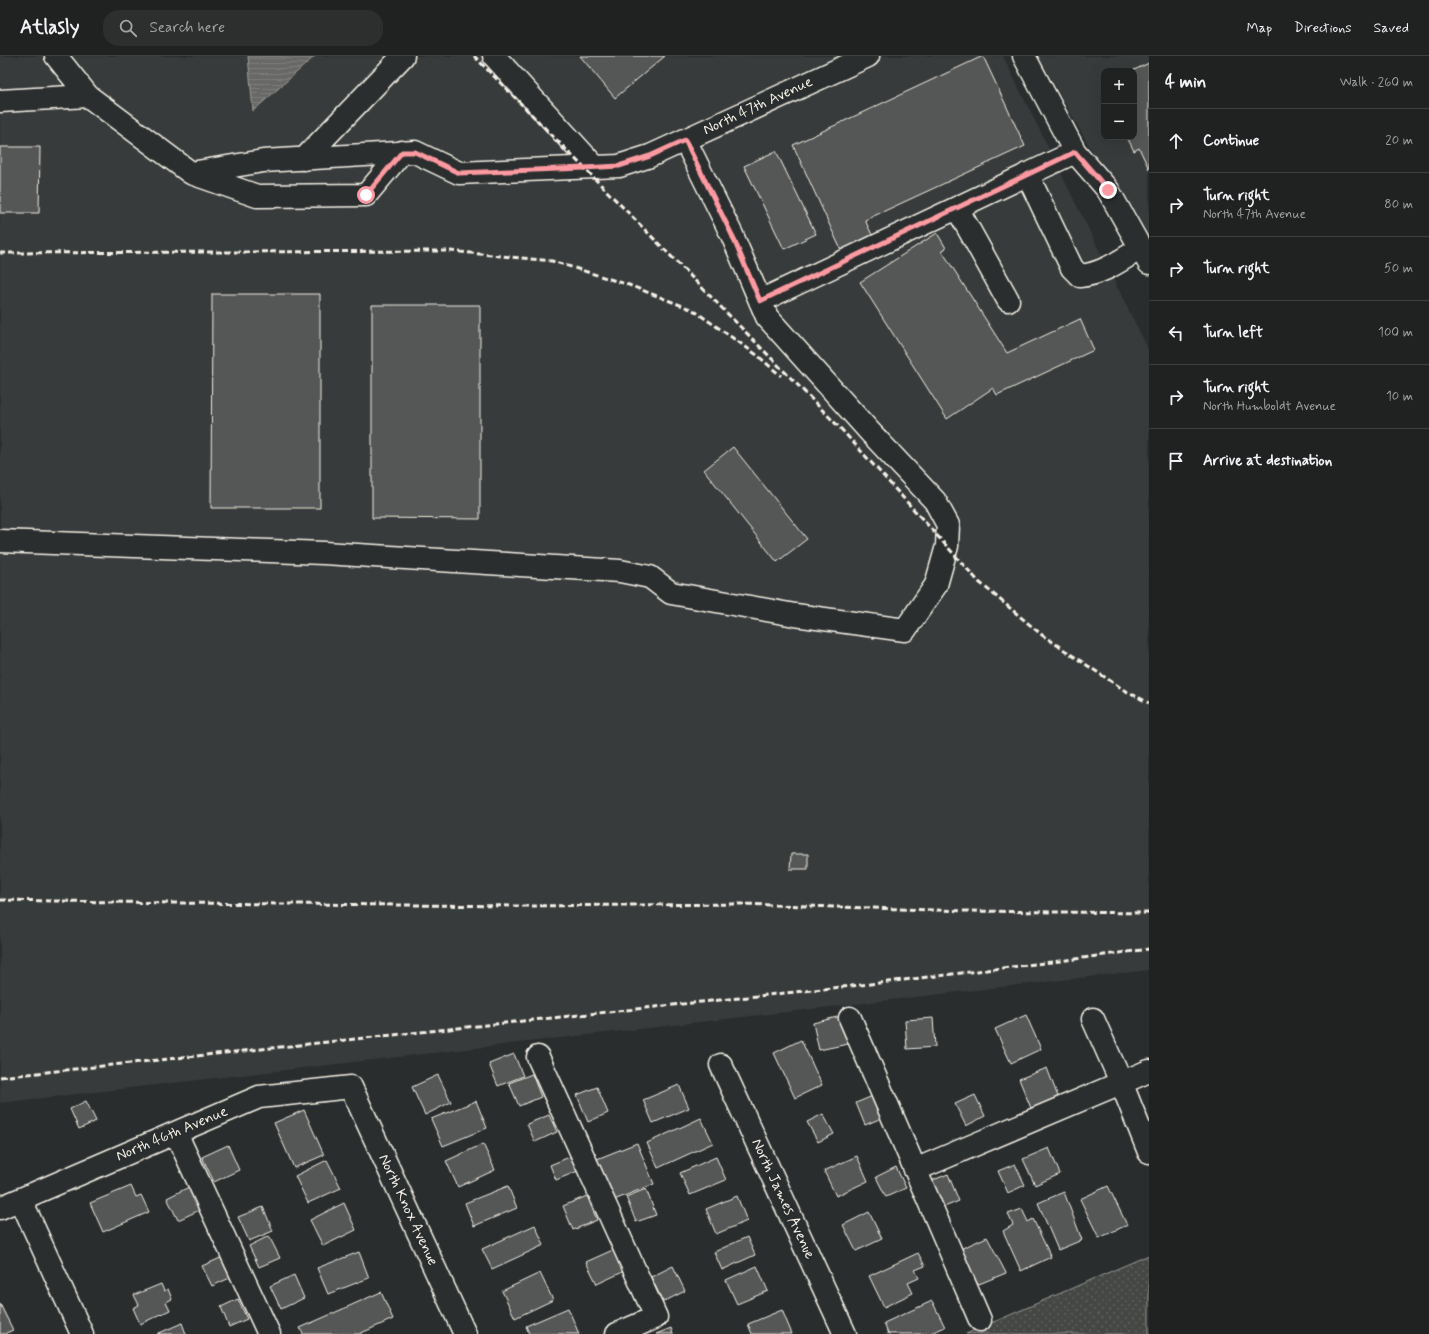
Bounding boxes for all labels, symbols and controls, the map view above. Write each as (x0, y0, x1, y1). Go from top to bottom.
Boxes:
search box (103, 10, 383, 46)
text: Atlasly (20, 15, 79, 40)
icon: search (117, 17, 139, 39)
text: Search here (149, 18, 225, 38)
text: Map (1246, 19, 1272, 37)
text: Directions (1294, 19, 1352, 37)
text: Saved (1374, 19, 1409, 37)
map controls (1101, 68, 1137, 140)
button: + (1101, 68, 1137, 104)
text: 4 min (1165, 71, 1206, 93)
street label: North 47th Avenue (700, 72, 816, 140)
text: Walk · 260 m (1340, 74, 1413, 91)
button: − (1101, 104, 1137, 140)
icon: ahead (1165, 130, 1187, 152)
text: Continue (1203, 131, 1259, 151)
text: 20 m (1385, 132, 1413, 149)
route end (1099, 181, 1117, 199)
route start (357, 186, 375, 204)
text: Turn right (1203, 186, 1270, 206)
icon: right (1165, 194, 1187, 216)
text: 80 m (1384, 196, 1413, 213)
text: North 47th Avenue (1203, 206, 1306, 223)
icon: right (1165, 258, 1187, 280)
text: Turn right (1203, 259, 1270, 279)
text: 50 m (1384, 260, 1413, 277)
icon: left (1165, 322, 1187, 344)
text: Turn left (1203, 323, 1263, 343)
text: 100 m (1378, 324, 1413, 341)
text: Turn right (1203, 378, 1270, 398)
icon: right (1165, 386, 1187, 408)
text: 10 m (1386, 388, 1413, 405)
text: North Humboldt Avenue (1203, 398, 1336, 415)
icon: arrive (1165, 450, 1187, 472)
text: Arrive at destination (1203, 451, 1332, 471)
street label: North 46th Avenue (113, 1101, 231, 1167)
street label: North James Avenue (746, 1135, 820, 1263)
street label: North Knox Avenue (373, 1151, 443, 1269)

